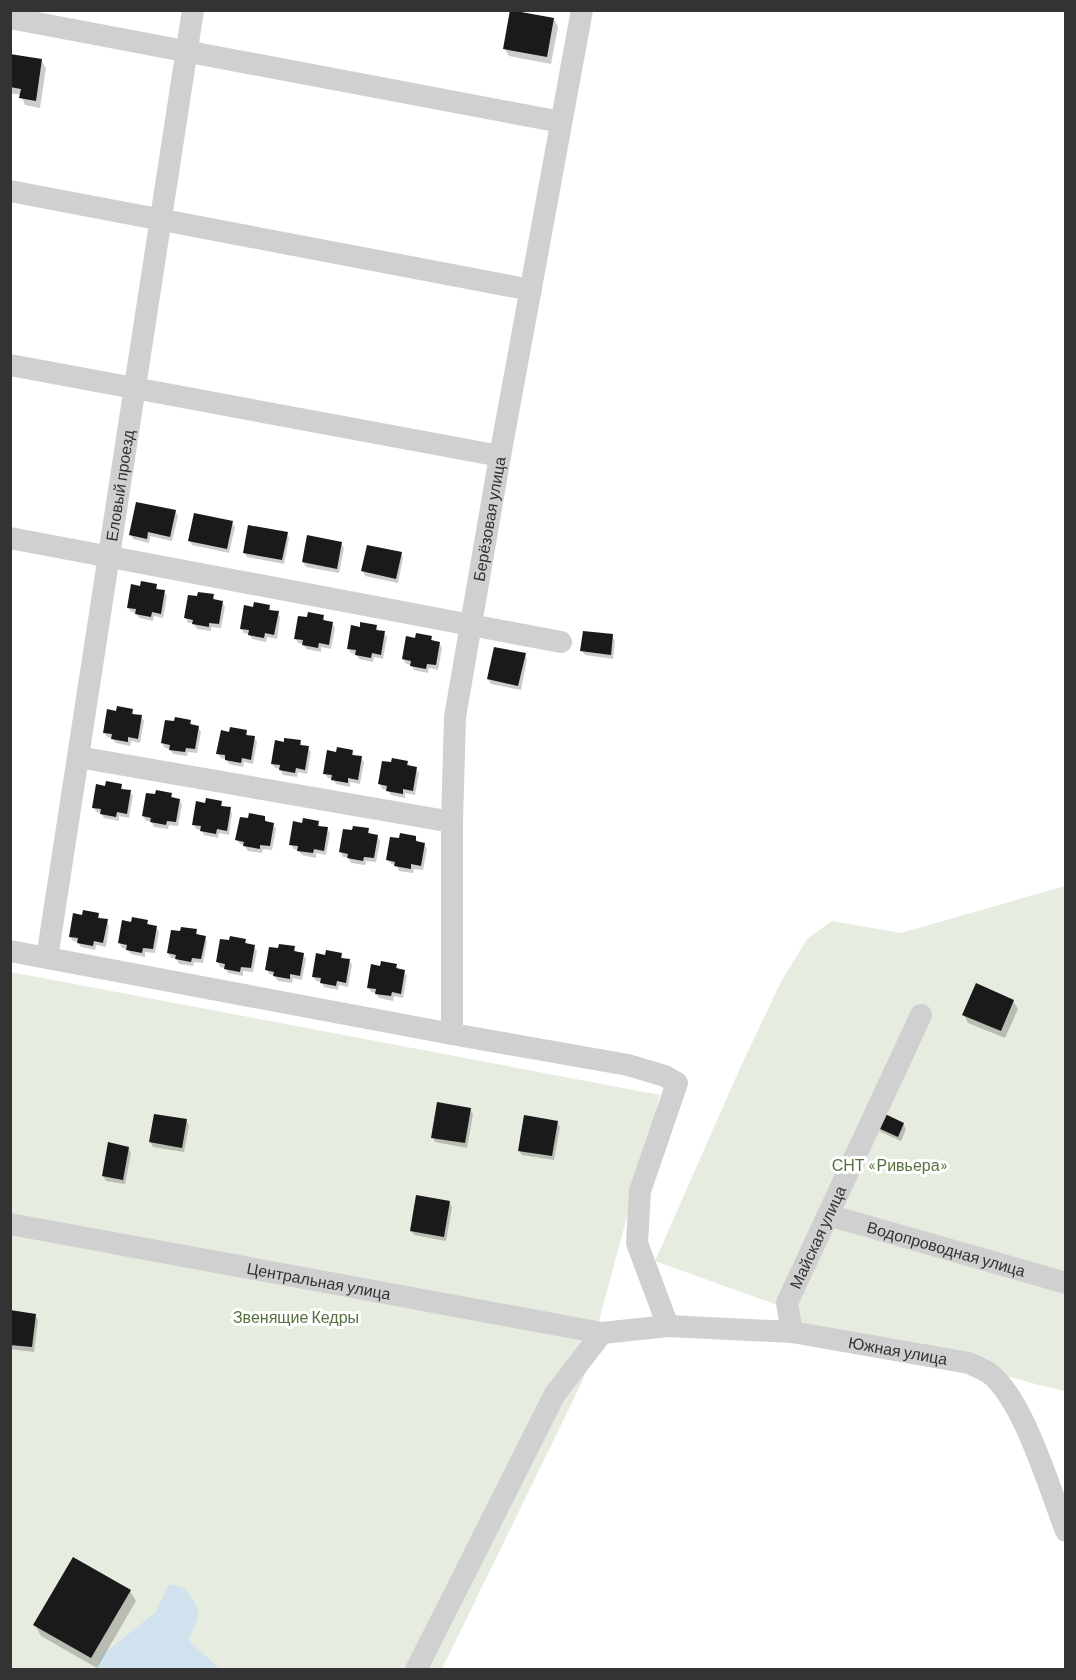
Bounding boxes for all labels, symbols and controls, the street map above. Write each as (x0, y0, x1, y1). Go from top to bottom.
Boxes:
street label: Еловый проезд (101, 428, 137, 543)
street label: Берёзовая улица (469, 455, 509, 583)
park label: СНТ «Ривьера» (832, 1155, 948, 1174)
street label: Майская улица (785, 1182, 849, 1292)
street label: Водопроводная улица (865, 1217, 1028, 1280)
street label: Центральная улица (245, 1258, 393, 1303)
park label: Звенящие Кедры (233, 1307, 359, 1326)
street label: Южная улица (847, 1332, 949, 1368)

